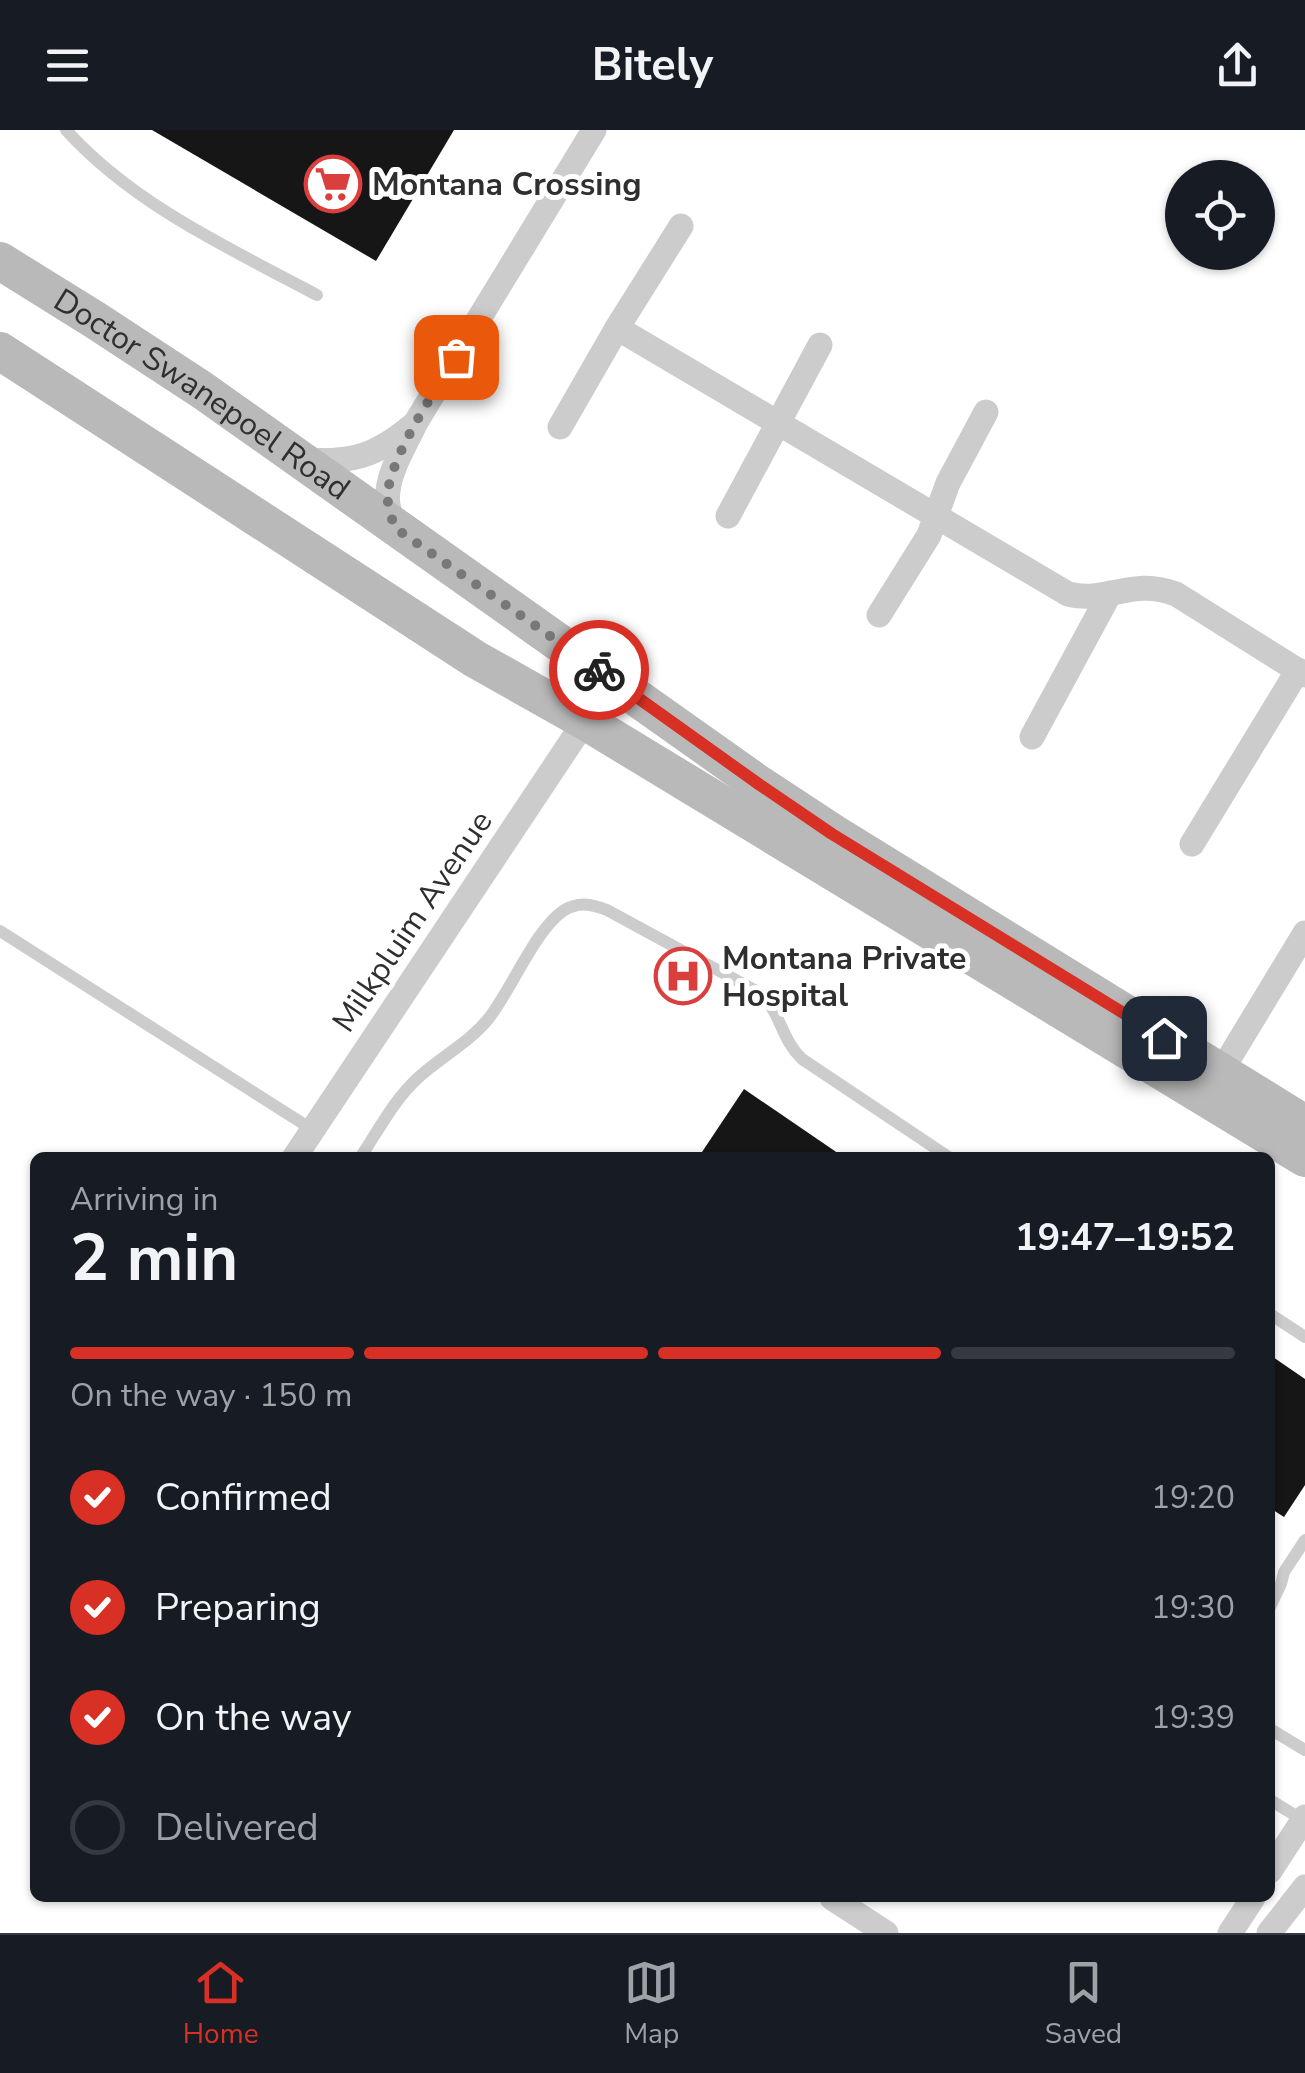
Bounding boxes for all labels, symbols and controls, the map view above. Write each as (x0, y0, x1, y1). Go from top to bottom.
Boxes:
text: Bitely (592, 35, 713, 96)
icon: menu (40, 38, 95, 93)
icon: share (1210, 38, 1265, 93)
supermarket icon: Montana Crossing (303, 154, 363, 214)
map controls (1165, 160, 1275, 270)
button: locate (1165, 160, 1275, 270)
place label: Montana Crossing (372, 163, 641, 206)
street label: Doctor Swanepoel Road (46, 279, 358, 510)
pin (414, 315, 499, 400)
icon: bag (429, 330, 484, 385)
courier (549, 620, 649, 720)
icon: bike (572, 643, 627, 698)
street label: Milkpluim Avenue (322, 802, 502, 1040)
place label: Montana Private Hospital (722, 937, 966, 1017)
hospital icon: Montana Private Hospital (653, 946, 713, 1006)
pin (1122, 996, 1207, 1081)
icon: home (1137, 1011, 1192, 1066)
text: Arriving in (70, 1178, 218, 1221)
text: 19:47–19:52 (1015, 1212, 1235, 1263)
text: 2 min (70, 1214, 238, 1303)
text: On the way · 150 m (70, 1374, 352, 1417)
icon: check (70, 1470, 125, 1525)
text: Confirmed (155, 1472, 332, 1523)
text: 19:20 (1151, 1476, 1235, 1519)
icon: check (70, 1580, 125, 1635)
text: Preparing (155, 1582, 321, 1633)
text: 19:30 (1151, 1586, 1235, 1629)
icon: check (70, 1690, 125, 1745)
text: On the way (155, 1692, 351, 1743)
text: 19:39 (1151, 1696, 1235, 1739)
text: Delivered (155, 1802, 319, 1853)
tab: Home (183, 1955, 259, 2053)
tab: Map (624, 1955, 679, 2053)
tab: Saved (1045, 1955, 1122, 2053)

